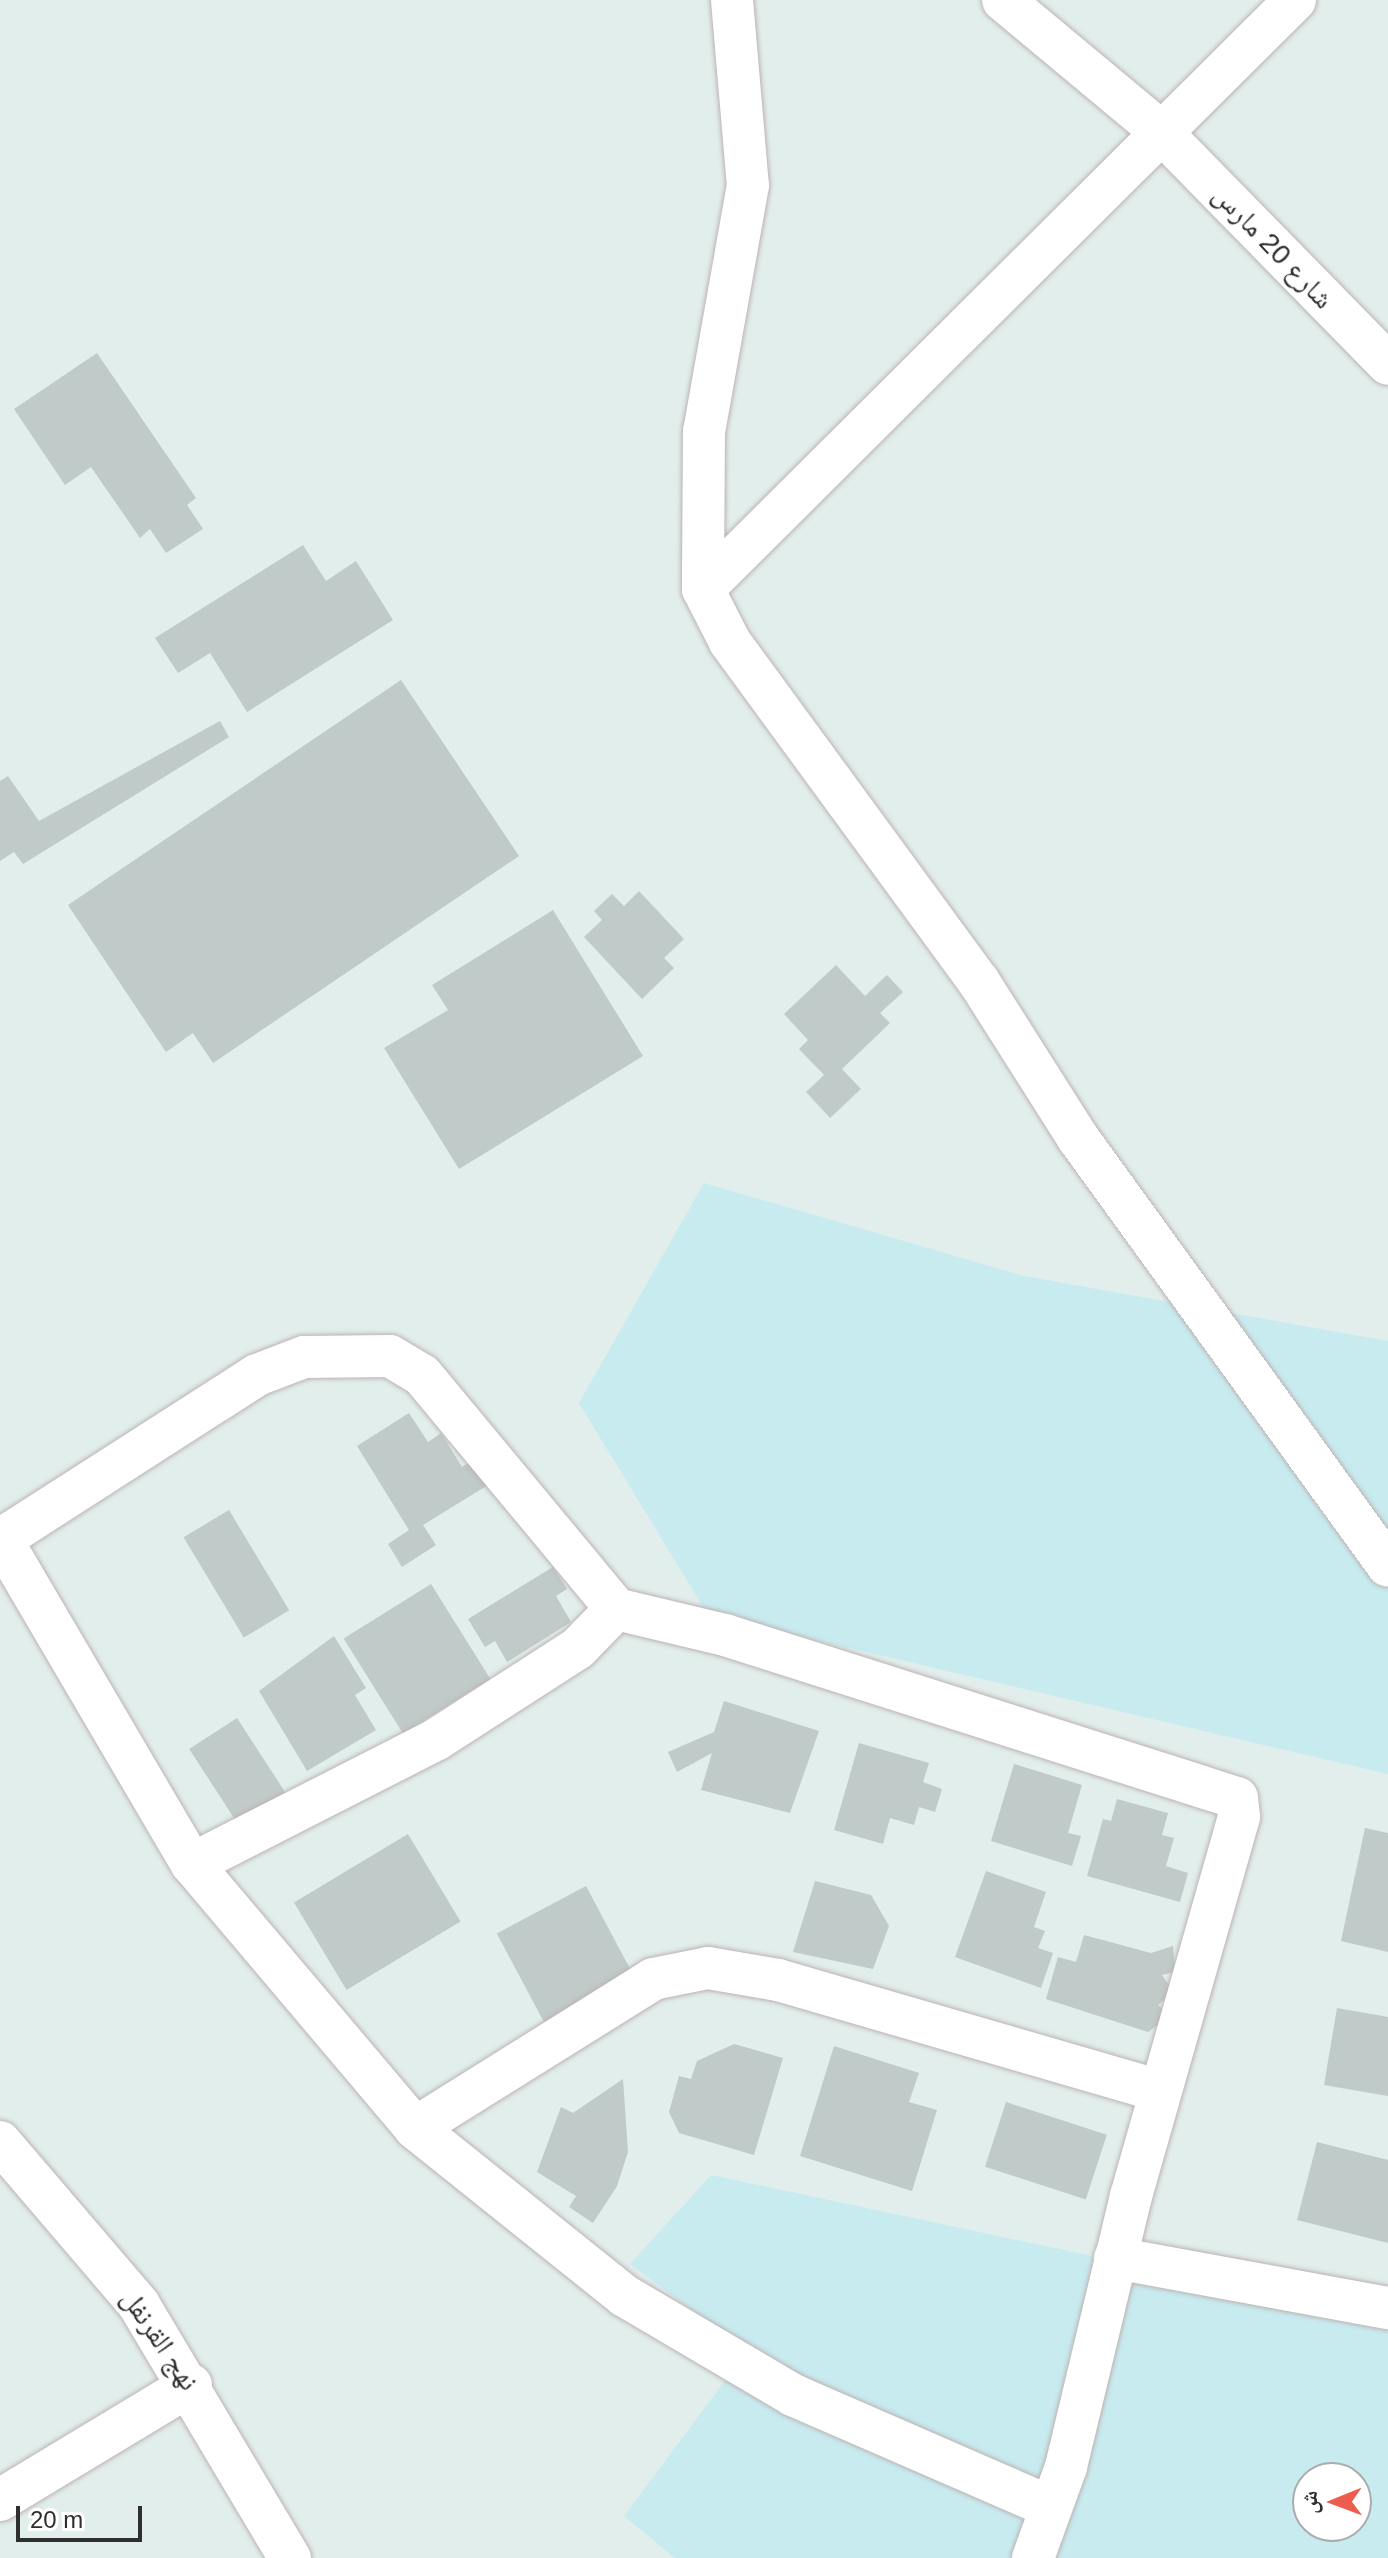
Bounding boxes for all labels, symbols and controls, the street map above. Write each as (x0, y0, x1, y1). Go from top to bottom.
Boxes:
street label: شارع 20 مارس (1206, 178, 1340, 316)
street label: نهج القرنفل (114, 2283, 206, 2397)
north arrow (1292, 2462, 1372, 2542)
scale bar (20, 2490, 146, 2540)
text: ش (1297, 2491, 1322, 2514)
text: 20 m (30, 2506, 83, 2533)

